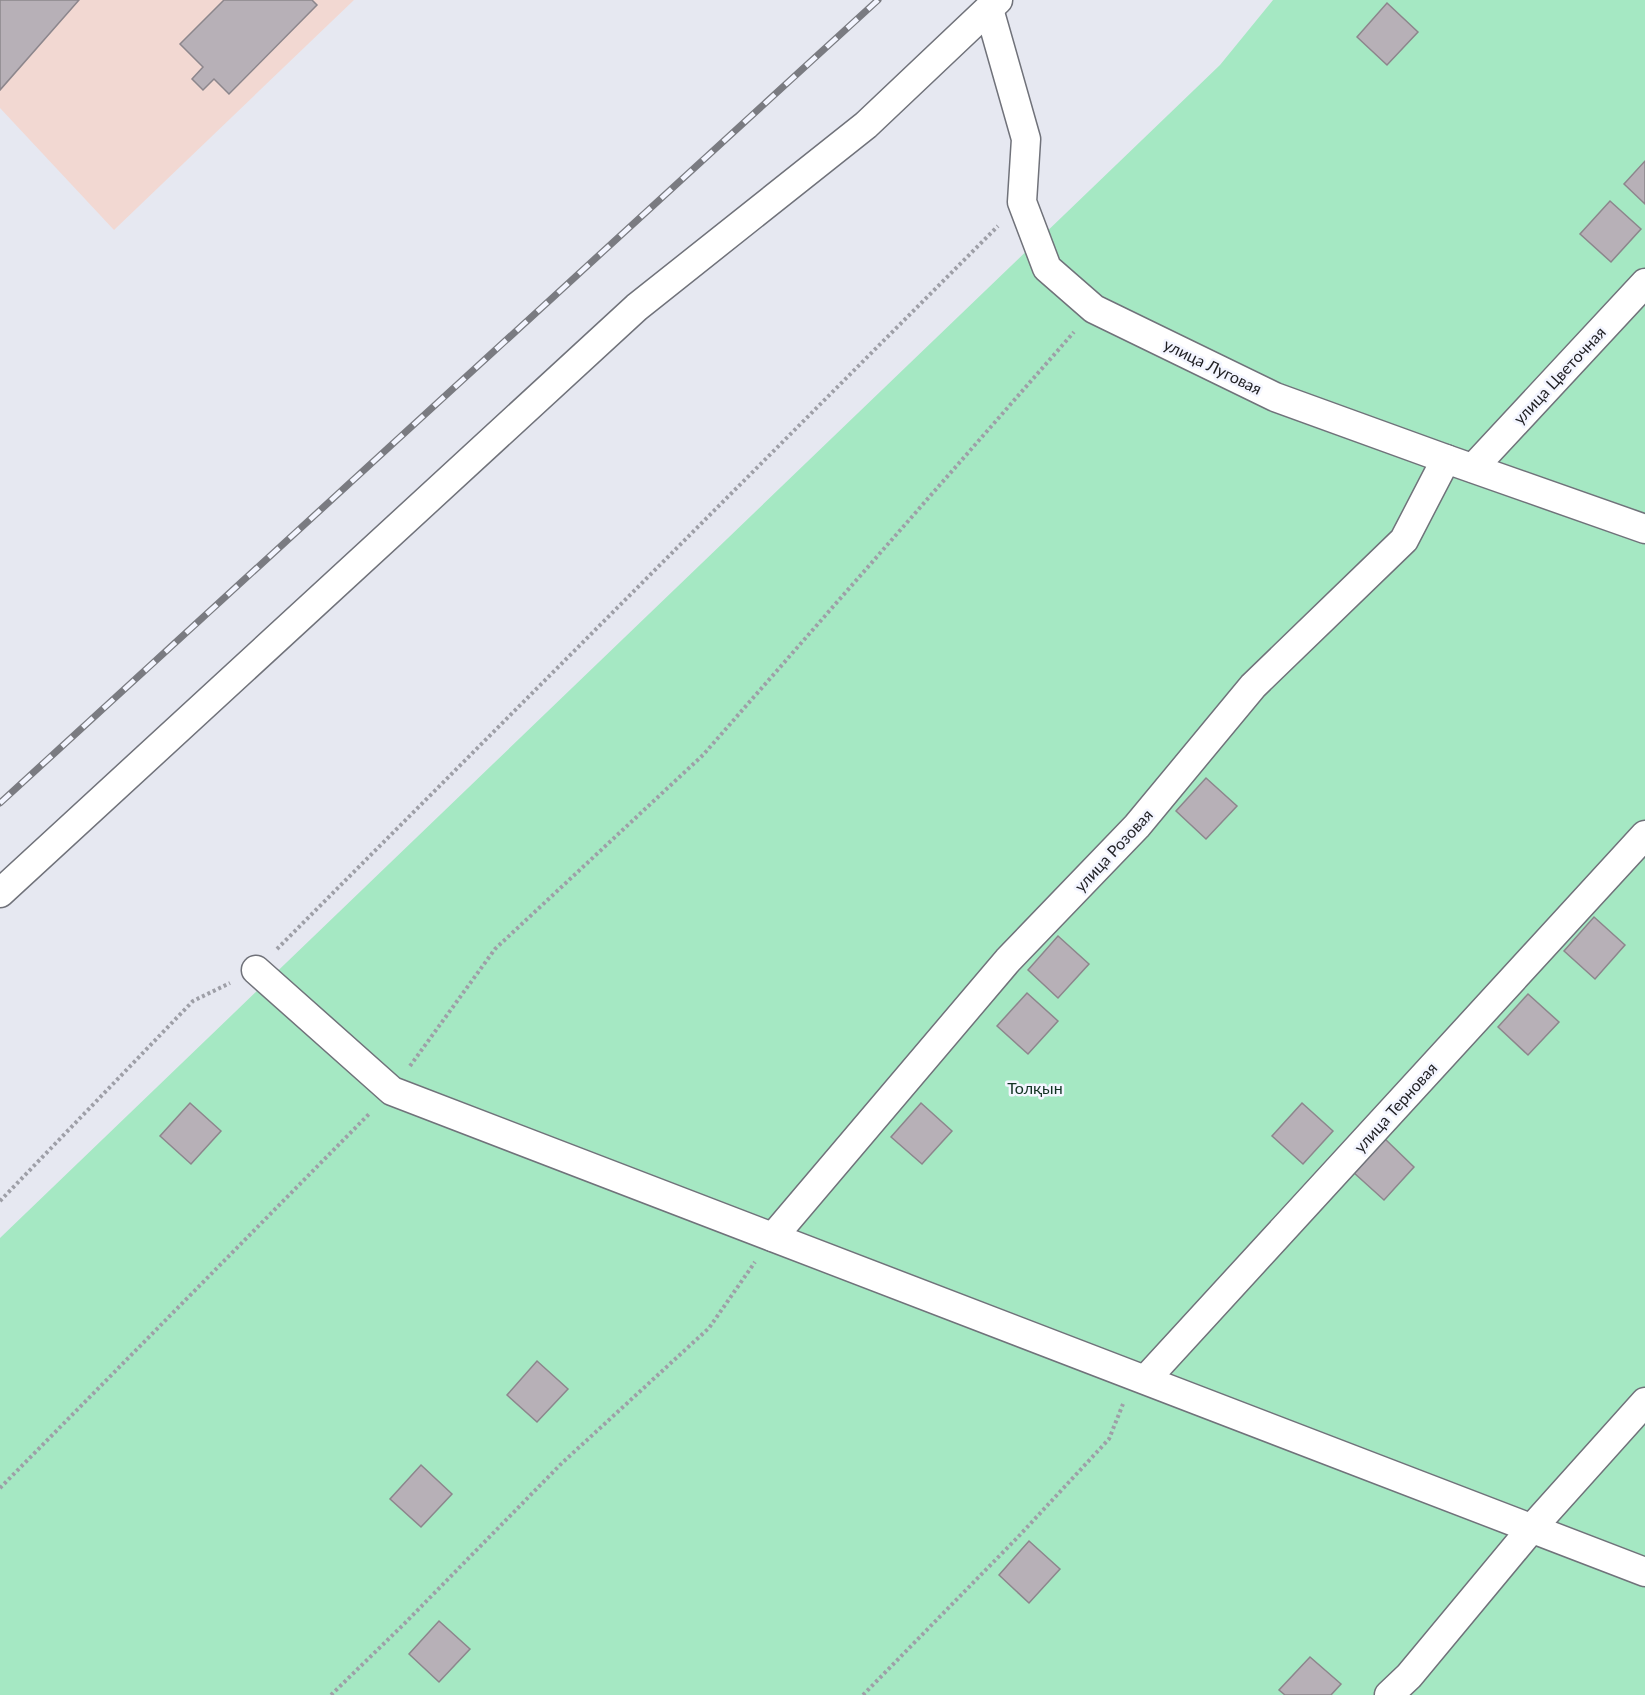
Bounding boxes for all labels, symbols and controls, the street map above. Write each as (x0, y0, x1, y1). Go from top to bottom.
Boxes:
street label: улица Цветочная (1509, 322, 1609, 428)
street label: улица Луговая (1161, 334, 1265, 398)
street label: улица Розовая (1070, 805, 1156, 895)
street label: улица Терновая (1350, 1058, 1440, 1156)
park label: Толқын (1007, 1078, 1063, 1097)

